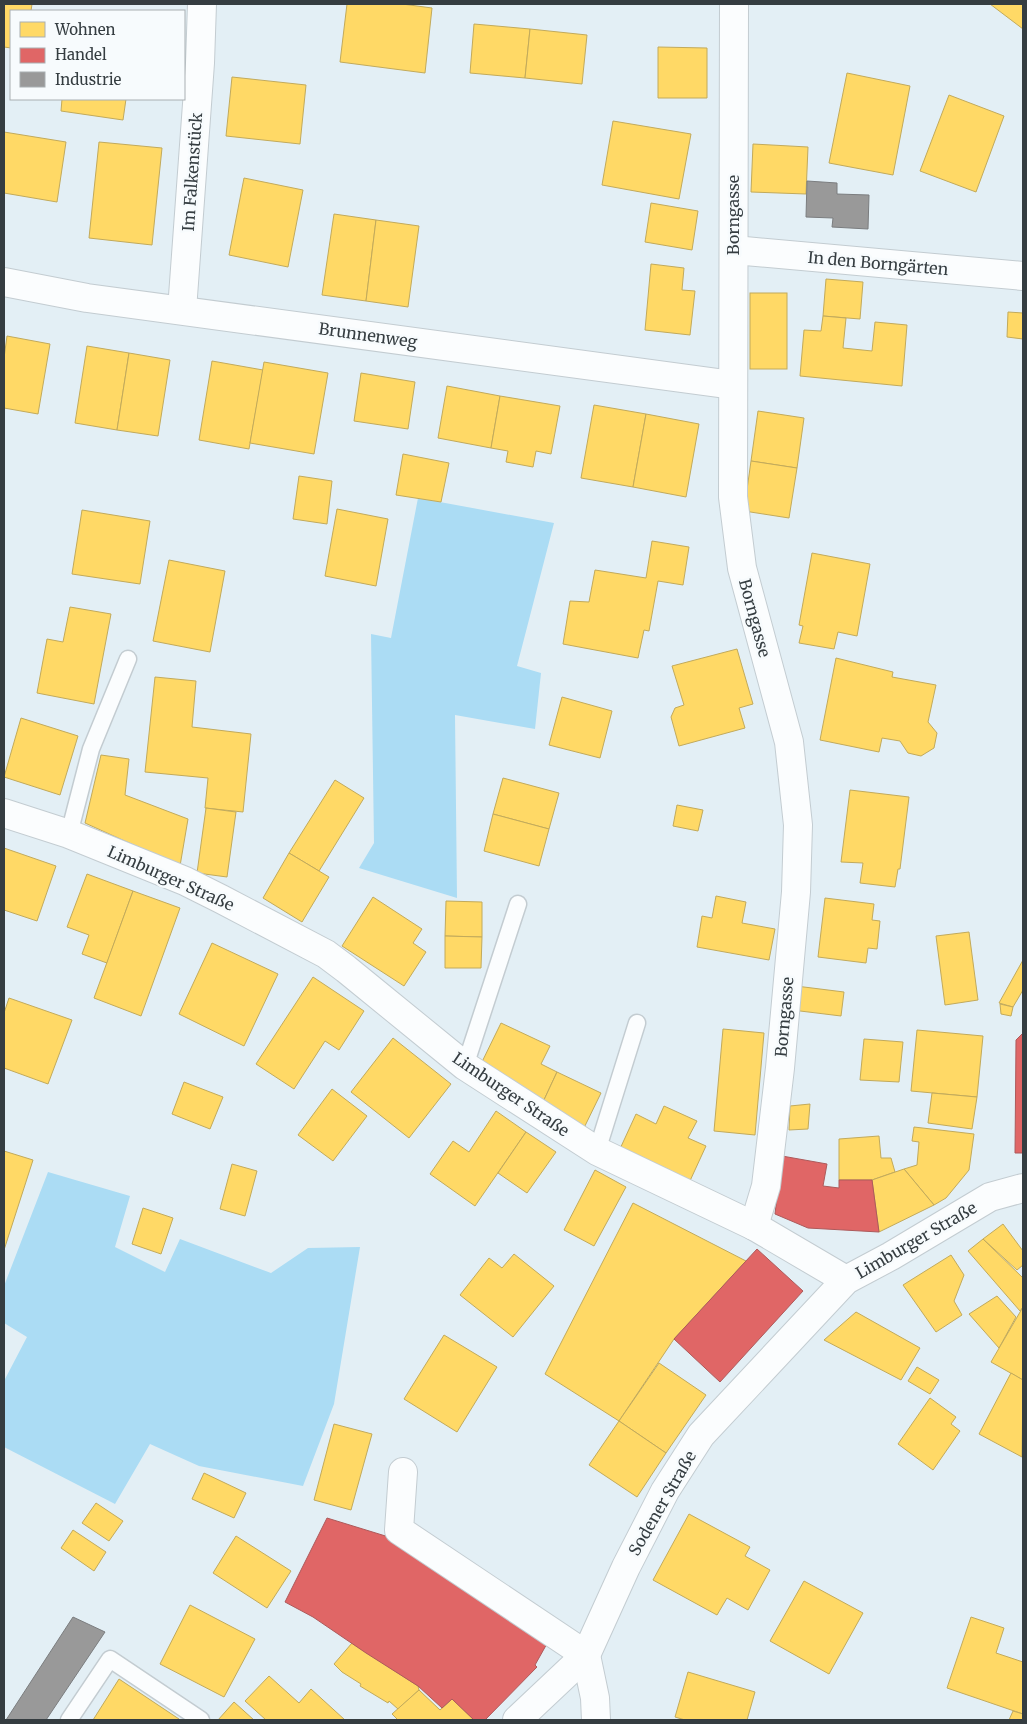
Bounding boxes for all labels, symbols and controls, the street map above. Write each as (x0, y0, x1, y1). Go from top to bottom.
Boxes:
legend (10, 10, 185, 100)
text: Wohnen (54, 20, 115, 39)
text: Handel (55, 45, 107, 64)
text: Industrie (55, 70, 122, 89)
street label: Im Falkenstück (178, 111, 206, 232)
street label: Borngasse (723, 175, 743, 255)
street label: In den Borngärten (807, 247, 949, 279)
street label: Brunnenweg (317, 318, 419, 352)
street label: Borngasse (735, 577, 775, 659)
street label: Limburger Straße (105, 841, 237, 915)
street label: Borngasse (771, 976, 797, 1058)
street label: Limburger Straße (449, 1048, 573, 1140)
street label: Limburger Straße (852, 1197, 980, 1283)
street label: Sodener Straße (624, 1447, 700, 1559)

